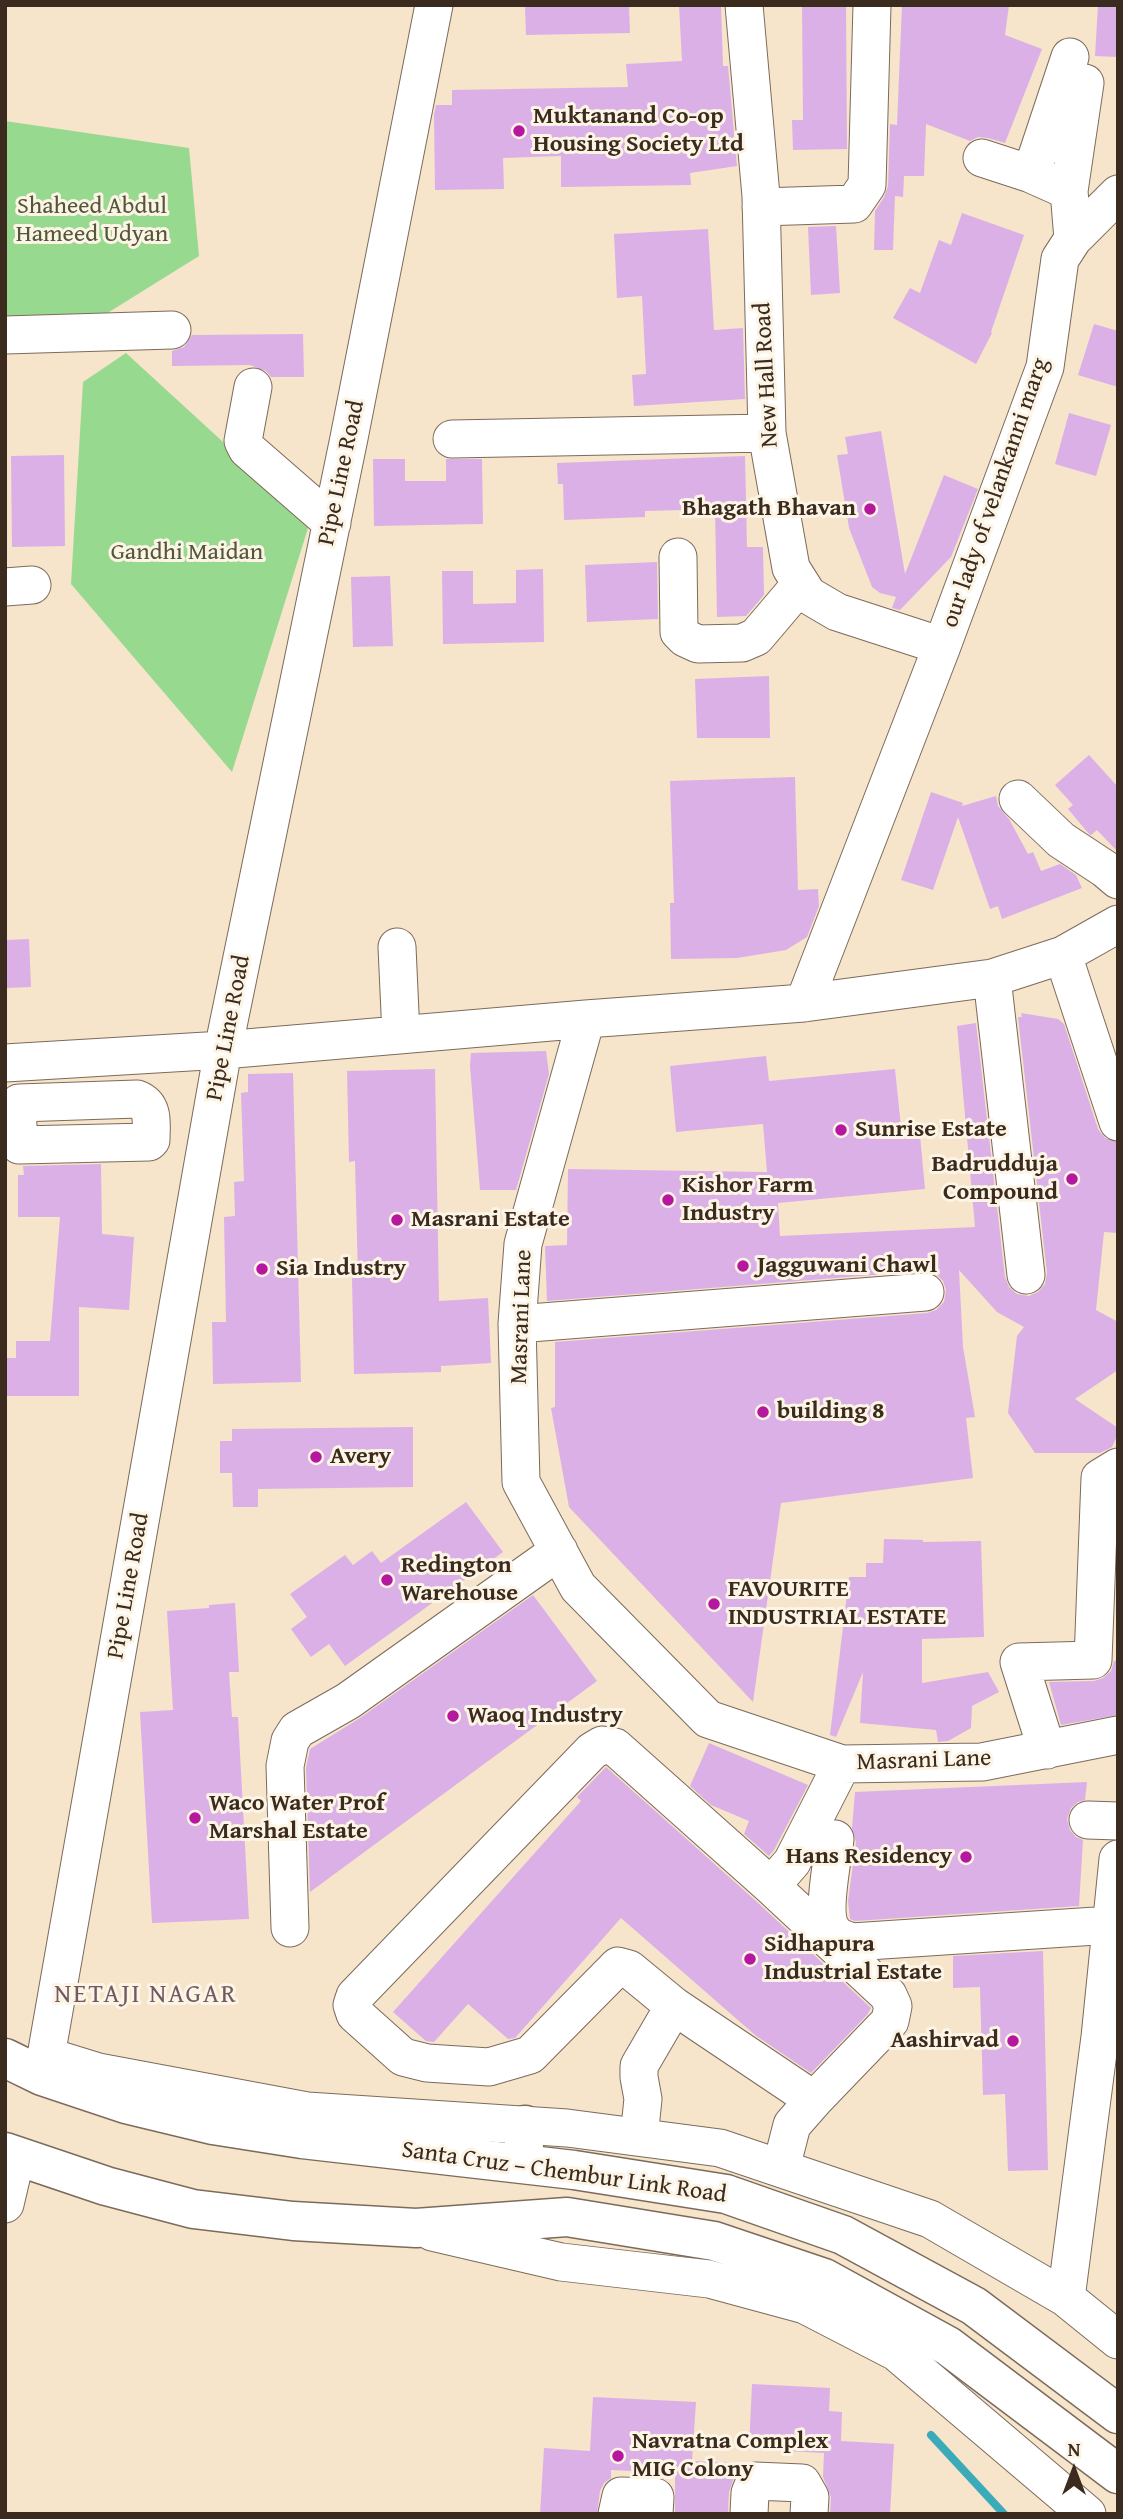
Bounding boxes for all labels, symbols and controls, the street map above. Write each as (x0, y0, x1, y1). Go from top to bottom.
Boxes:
place label: Muktanand Co-op Housing Society Ltd (533, 103, 744, 159)
marker: Muktanand Co-op Housing Society Ltd (511, 123, 527, 139)
park label: Shaheed Abdul Hameed Udyan (16, 193, 168, 249)
street label: New Hall Road (749, 302, 785, 448)
street label: our lady of velankanni marg (936, 354, 1056, 632)
street label: Pipe Line Road (313, 398, 371, 548)
place label: Bhagath Bhavan (682, 495, 856, 523)
marker: Bhagath Bhavan (862, 501, 878, 517)
park label: Gandhi Maidan (111, 539, 263, 567)
street label: Pipe Line Road (201, 953, 257, 1103)
place label: Sunrise Estate (855, 1116, 1007, 1144)
marker: Sunrise Estate (833, 1122, 849, 1138)
place label: Badrudduja Compound (932, 1151, 1058, 1207)
marker: Badrudduja Compound (1064, 1171, 1080, 1187)
place label: Kishor Farm Industry (682, 1172, 814, 1228)
marker: Kishor Farm Industry (660, 1192, 676, 1208)
place label: Masrani Estate (411, 1206, 570, 1234)
marker: Masrani Estate (389, 1212, 405, 1228)
street label: Masrani Lane (505, 1249, 539, 1385)
place label: Jagguwani Chawl (757, 1252, 937, 1280)
place label: Sia Industry (276, 1255, 406, 1283)
marker: Jagguwani Chawl (735, 1258, 751, 1274)
marker: Sia Industry (254, 1261, 270, 1277)
place label: building 8 (777, 1398, 885, 1426)
marker: building 8 (755, 1404, 771, 1420)
place label: Avery (330, 1443, 391, 1471)
marker: Avery (308, 1449, 324, 1465)
street label: Pipe Line Road (102, 1511, 156, 1661)
place label: Redington Warehouse (401, 1552, 518, 1608)
marker: Redington Warehouse (379, 1572, 395, 1588)
place label: FAVOURITE INDUSTRIAL ESTATE (728, 1576, 946, 1632)
marker: FAVOURITE INDUSTRIAL ESTATE (706, 1596, 722, 1612)
place label: Waoq Industry (467, 1702, 623, 1730)
marker: Waoq Industry (445, 1708, 461, 1724)
street label: Masrani Lane (856, 1744, 992, 1778)
place label: Waco Water Prof Marshal Estate (209, 1790, 385, 1846)
marker: Waco Water Prof Marshal Estate (187, 1810, 203, 1826)
place label: Hans Residency (786, 1843, 952, 1871)
marker: Hans Residency (958, 1849, 974, 1865)
place label: Sidhapura Industrial Estate (764, 1931, 942, 1987)
marker: Sidhapura Industrial Estate (742, 1951, 758, 1967)
district label: NETAJI NAGAR (56, 1979, 236, 2011)
place label: Aashirvad (890, 2027, 999, 2055)
marker: Aashirvad (1005, 2033, 1021, 2049)
street label: Santa Cruz – Chembur Link Road (400, 2136, 728, 2210)
place label: Navratna Complex MIG Colony (632, 2428, 828, 2484)
north arrow (1039, 2435, 1109, 2505)
text: N (1068, 2435, 1080, 2463)
marker: Navratna Complex MIG Colony (610, 2448, 626, 2464)

